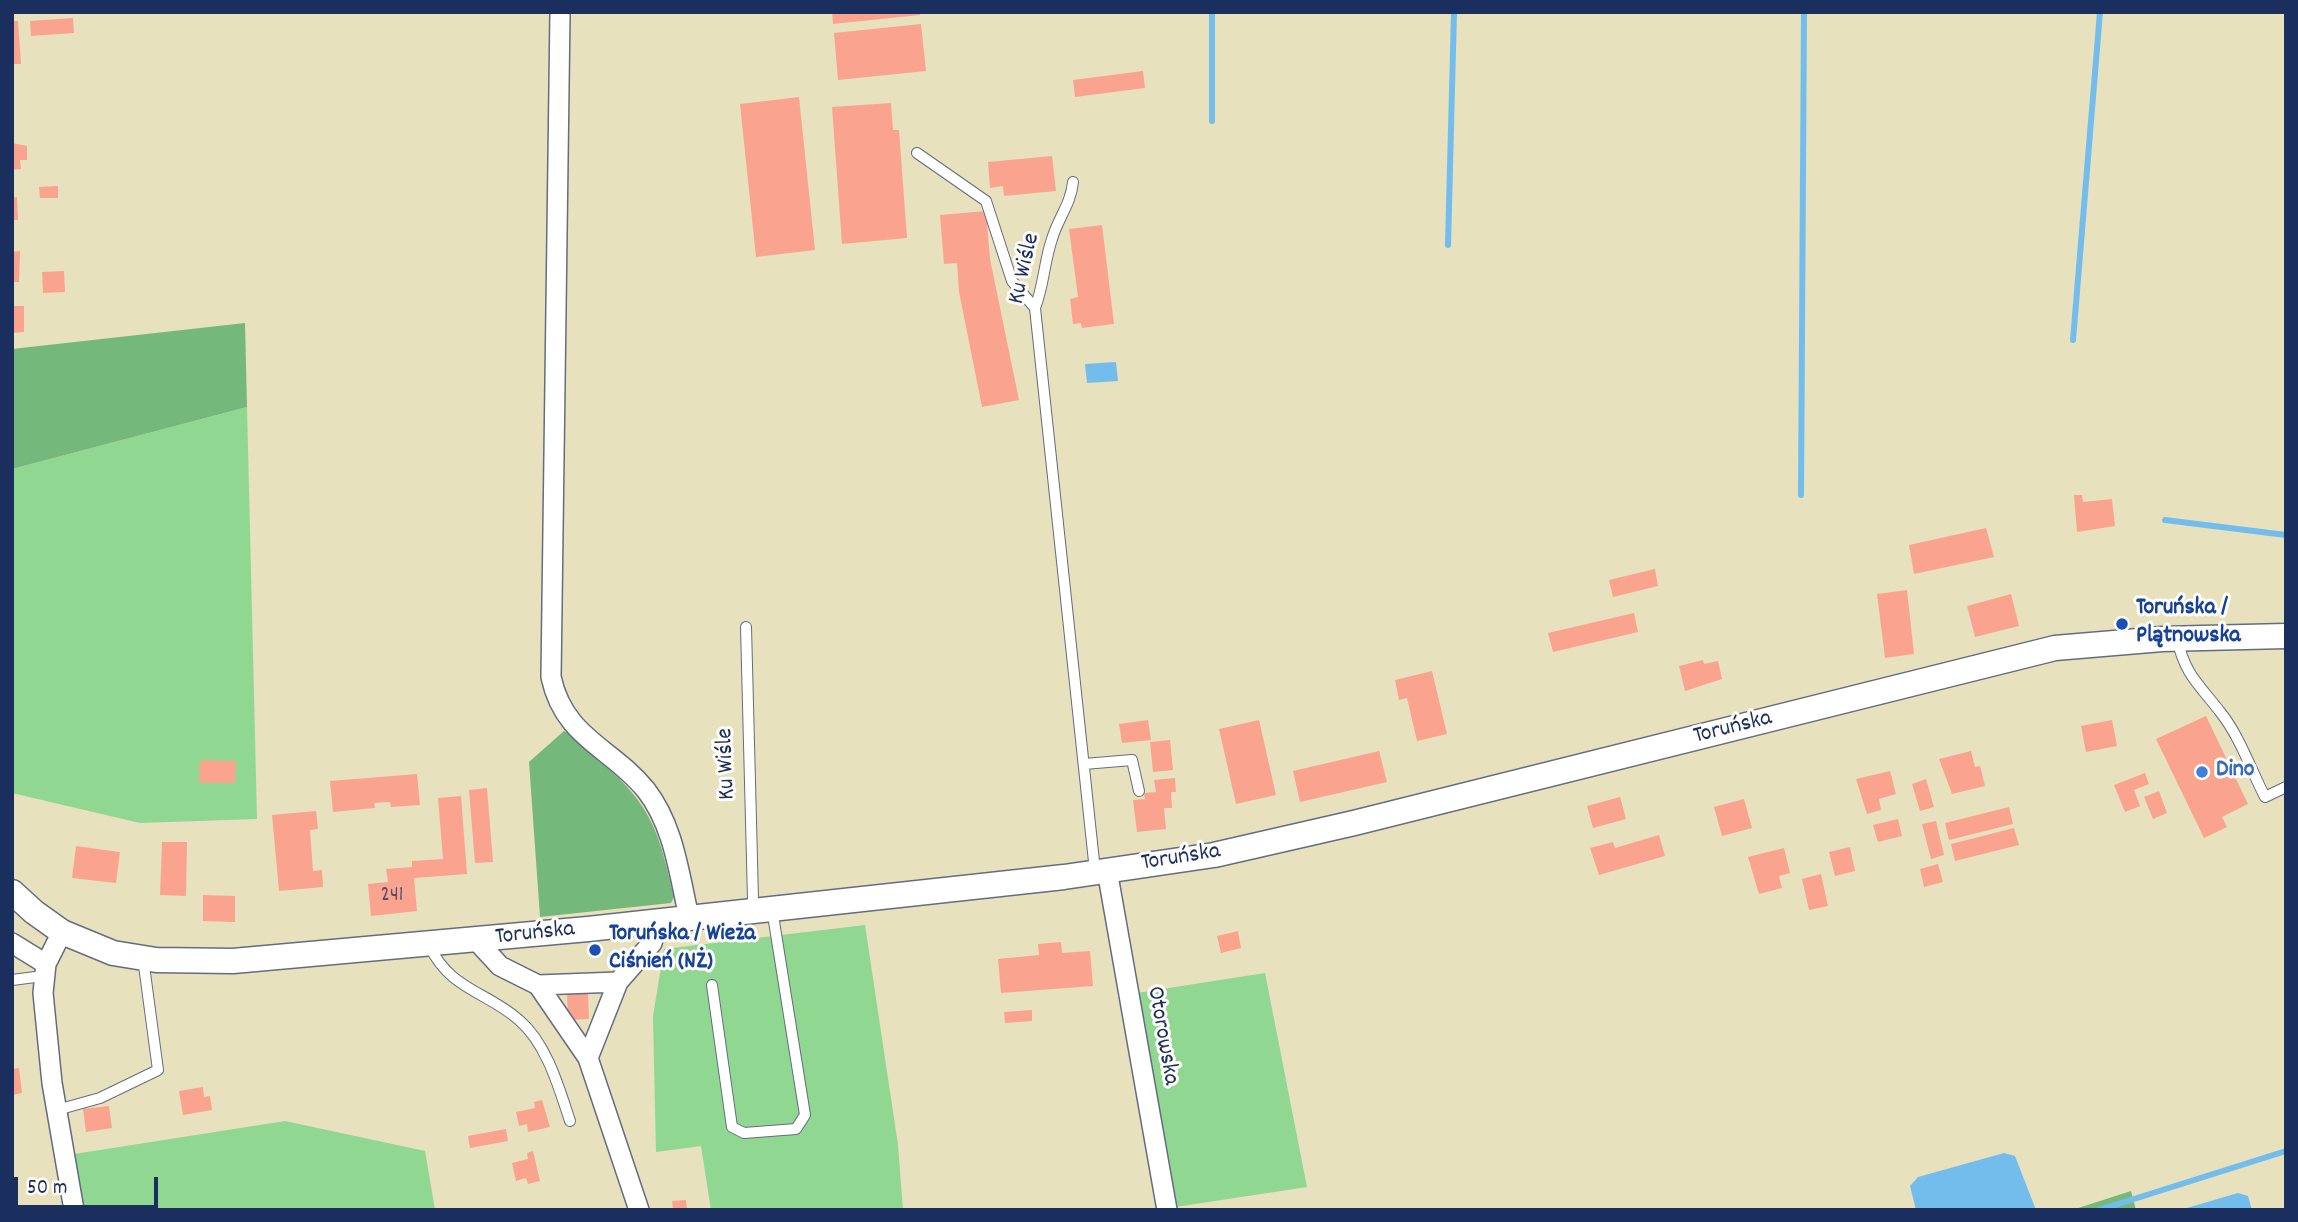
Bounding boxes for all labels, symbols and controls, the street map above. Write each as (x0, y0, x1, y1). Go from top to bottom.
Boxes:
street label: Ku Wiśle (1004, 231, 1048, 307)
place label: Toruńska / Plątnowska (2136, 596, 2241, 652)
marker: Toruńska / Plątnowska (2114, 616, 2130, 632)
street label: Toruńska (1691, 705, 1775, 753)
street label: Ku Wiśle (712, 728, 744, 800)
place label: Dino (2216, 758, 2255, 786)
marker: Dino (2194, 764, 2210, 780)
street label: Toruńska (1139, 839, 1223, 879)
house number: 241 (381, 884, 403, 910)
street label: Toruńska (494, 917, 576, 953)
place label: Toruńska / Wieża Ciśnień (NŻ) (609, 922, 756, 978)
marker: Toruńska / Wieża Ciśnień (NŻ) (587, 942, 603, 958)
street label: Otorowska (1138, 984, 1184, 1088)
scale bar (18, 1162, 161, 1206)
text: 50 m (27, 1174, 67, 1204)

